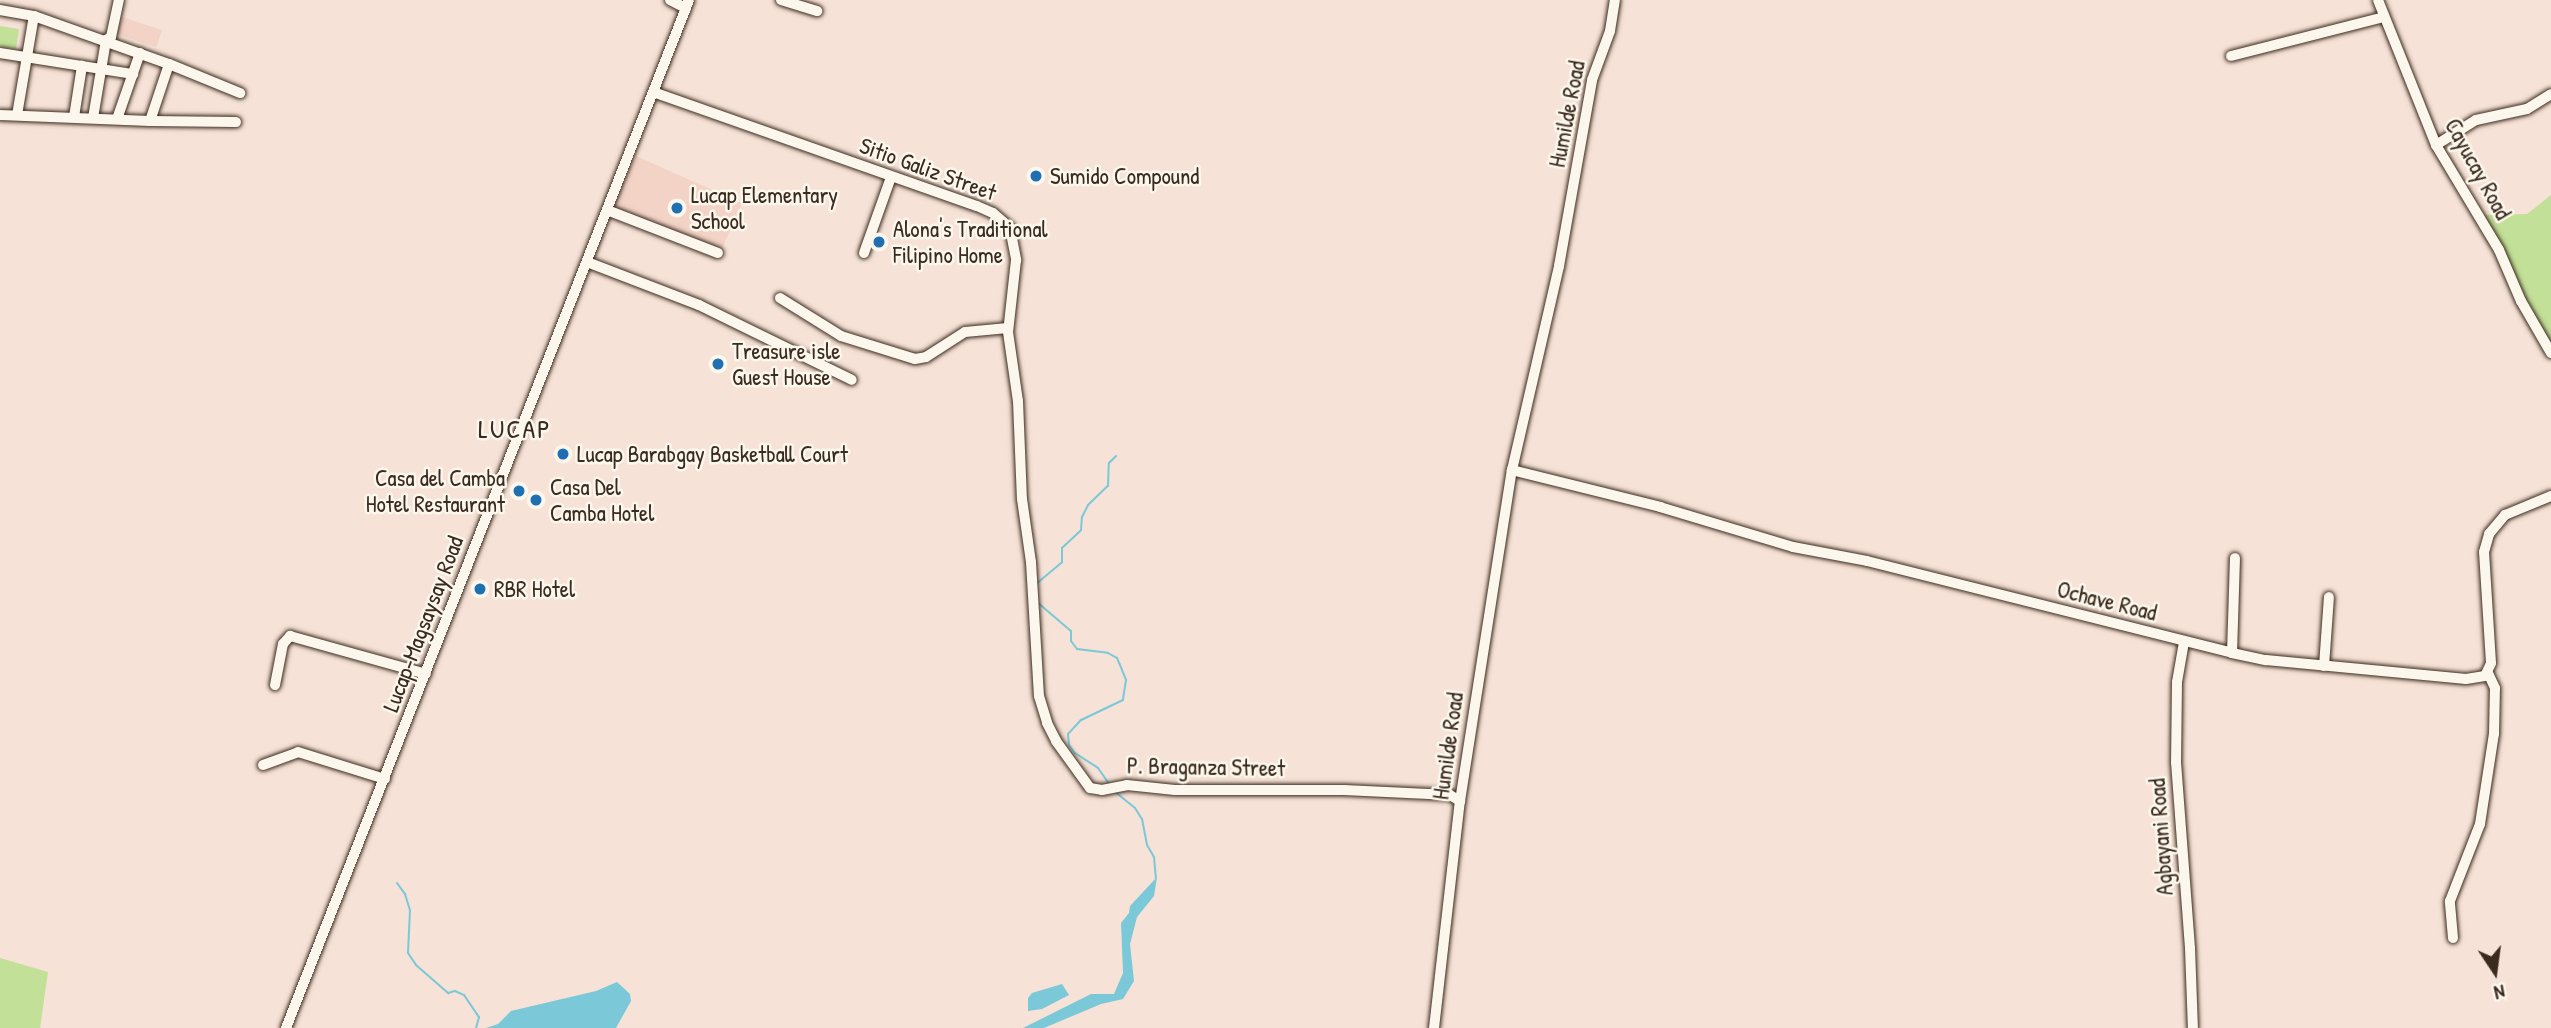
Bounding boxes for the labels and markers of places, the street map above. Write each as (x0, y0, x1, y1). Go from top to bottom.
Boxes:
place label: Sumido Compound (1050, 162, 1199, 190)
marker: Sumido Compound (1028, 168, 1044, 184)
place label: Lucap Elementary School (691, 181, 838, 235)
marker: Lucap Elementary School (669, 200, 685, 216)
place label: Alona's Traditional Filipino Home (893, 215, 1048, 269)
marker: Alona's Traditional Filipino Home (871, 234, 887, 250)
place label: Treasure isle Guest House (732, 337, 840, 391)
marker: Treasure isle Guest House (710, 356, 726, 372)
place label: Lucap Barabgay Basketball Court (577, 440, 848, 468)
marker: Lucap Barabgay Basketball Court (555, 446, 571, 462)
place label: Casa del Camba Hotel Restaurant (366, 464, 505, 518)
place label: Casa Del Camba Hotel (550, 473, 654, 527)
marker: Casa del Camba Hotel Restaurant (511, 483, 527, 499)
marker: Casa Del Camba Hotel (528, 492, 544, 508)
place label: RBR Hotel (494, 575, 575, 603)
marker: RBR Hotel (472, 581, 488, 597)

